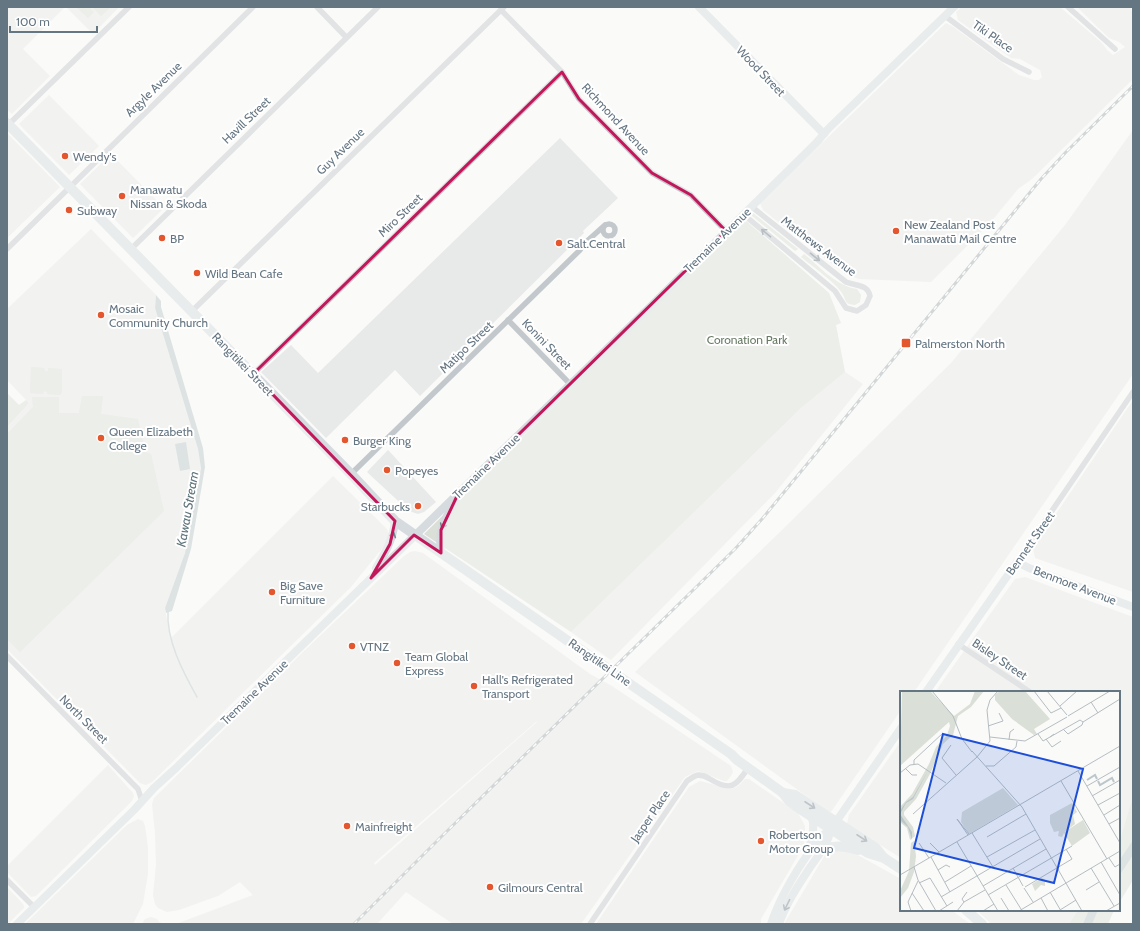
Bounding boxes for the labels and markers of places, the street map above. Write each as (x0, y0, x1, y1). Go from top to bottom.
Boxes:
place label: Wendy's (73, 149, 116, 164)
marker: Wendy's (60, 151, 70, 161)
place label: Manawatu Nissan & Skoda (130, 182, 207, 211)
marker: Manawatu Nissan & Skoda (117, 191, 127, 201)
place label: Subway (77, 203, 117, 218)
marker: Subway (64, 205, 74, 215)
place label: New Zealand Post Manawatū Mail Centre (904, 217, 1016, 246)
marker: New Zealand Post Manawatū Mail Centre (891, 226, 901, 236)
place label: BP (170, 231, 184, 246)
marker: BP (157, 233, 167, 243)
place label: Salt.Central (567, 236, 625, 251)
marker: Salt.Central (554, 238, 564, 248)
place label: Wild Bean Cafe (205, 266, 283, 281)
marker: Wild Bean Cafe (192, 268, 202, 278)
place label: Mosaic Community Church (109, 301, 208, 330)
marker: Mosaic Community Church (96, 310, 106, 320)
place label: Palmerston North (915, 336, 1005, 351)
marker: Palmerston North (900, 337, 912, 349)
place label: Queen Elizabeth College (109, 424, 193, 453)
marker: Queen Elizabeth College (96, 433, 106, 443)
place label: Burger King (353, 433, 412, 448)
marker: Burger King (340, 435, 350, 445)
place label: Popeyes (395, 463, 438, 478)
marker: Popeyes (382, 465, 392, 475)
place label: Starbucks (361, 499, 410, 514)
marker: Starbucks (413, 501, 423, 511)
place label: Big Save Furniture (280, 578, 325, 607)
marker: Big Save Furniture (267, 587, 277, 597)
place label: VTNZ (360, 639, 389, 654)
marker: VTNZ (347, 641, 357, 651)
place label: Team Global Express (405, 649, 468, 678)
marker: Team Global Express (392, 658, 402, 668)
place label: Hall's Refrigerated Transport (482, 672, 573, 701)
marker: Hall's Refrigerated Transport (469, 681, 479, 691)
place label: Mainfreight (355, 819, 412, 834)
marker: Mainfreight (342, 821, 352, 831)
place label: Robertson Motor Group (769, 827, 834, 856)
marker: Robertson Motor Group (756, 836, 766, 846)
place label: Gilmours Central (498, 880, 583, 895)
marker: Gilmours Central (485, 882, 495, 892)

